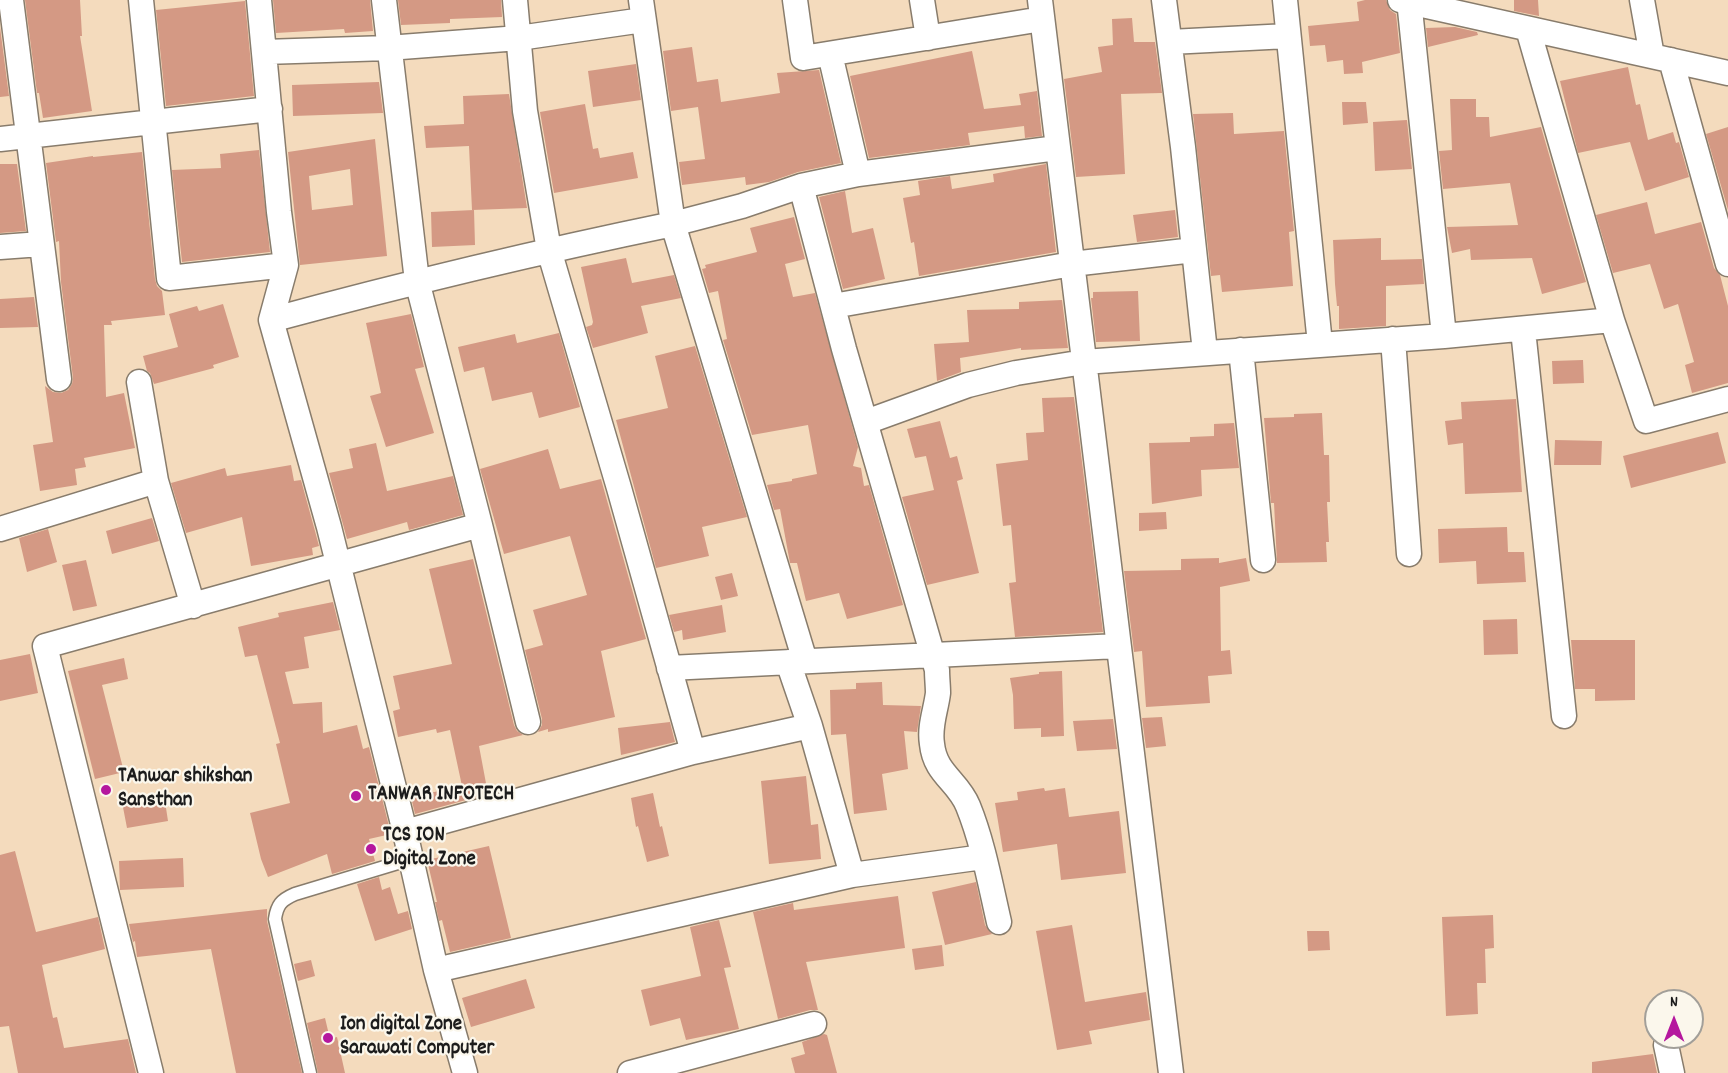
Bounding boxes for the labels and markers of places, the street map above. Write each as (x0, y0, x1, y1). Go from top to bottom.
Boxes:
place label: TAnwar shikshan Sansthan (118, 765, 252, 815)
marker: TAnwar shikshan Sansthan (99, 783, 113, 797)
place label: TANWAR INFOTECH (368, 783, 514, 809)
marker: TANWAR INFOTECH (349, 789, 363, 803)
place label: TCS ION Digital Zone (383, 824, 476, 874)
marker: TCS ION Digital Zone (364, 842, 378, 856)
place label: Ion digital Zone Sarawati Computer (340, 1013, 494, 1063)
marker: Ion digital Zone Sarawati Computer (321, 1031, 335, 1045)

